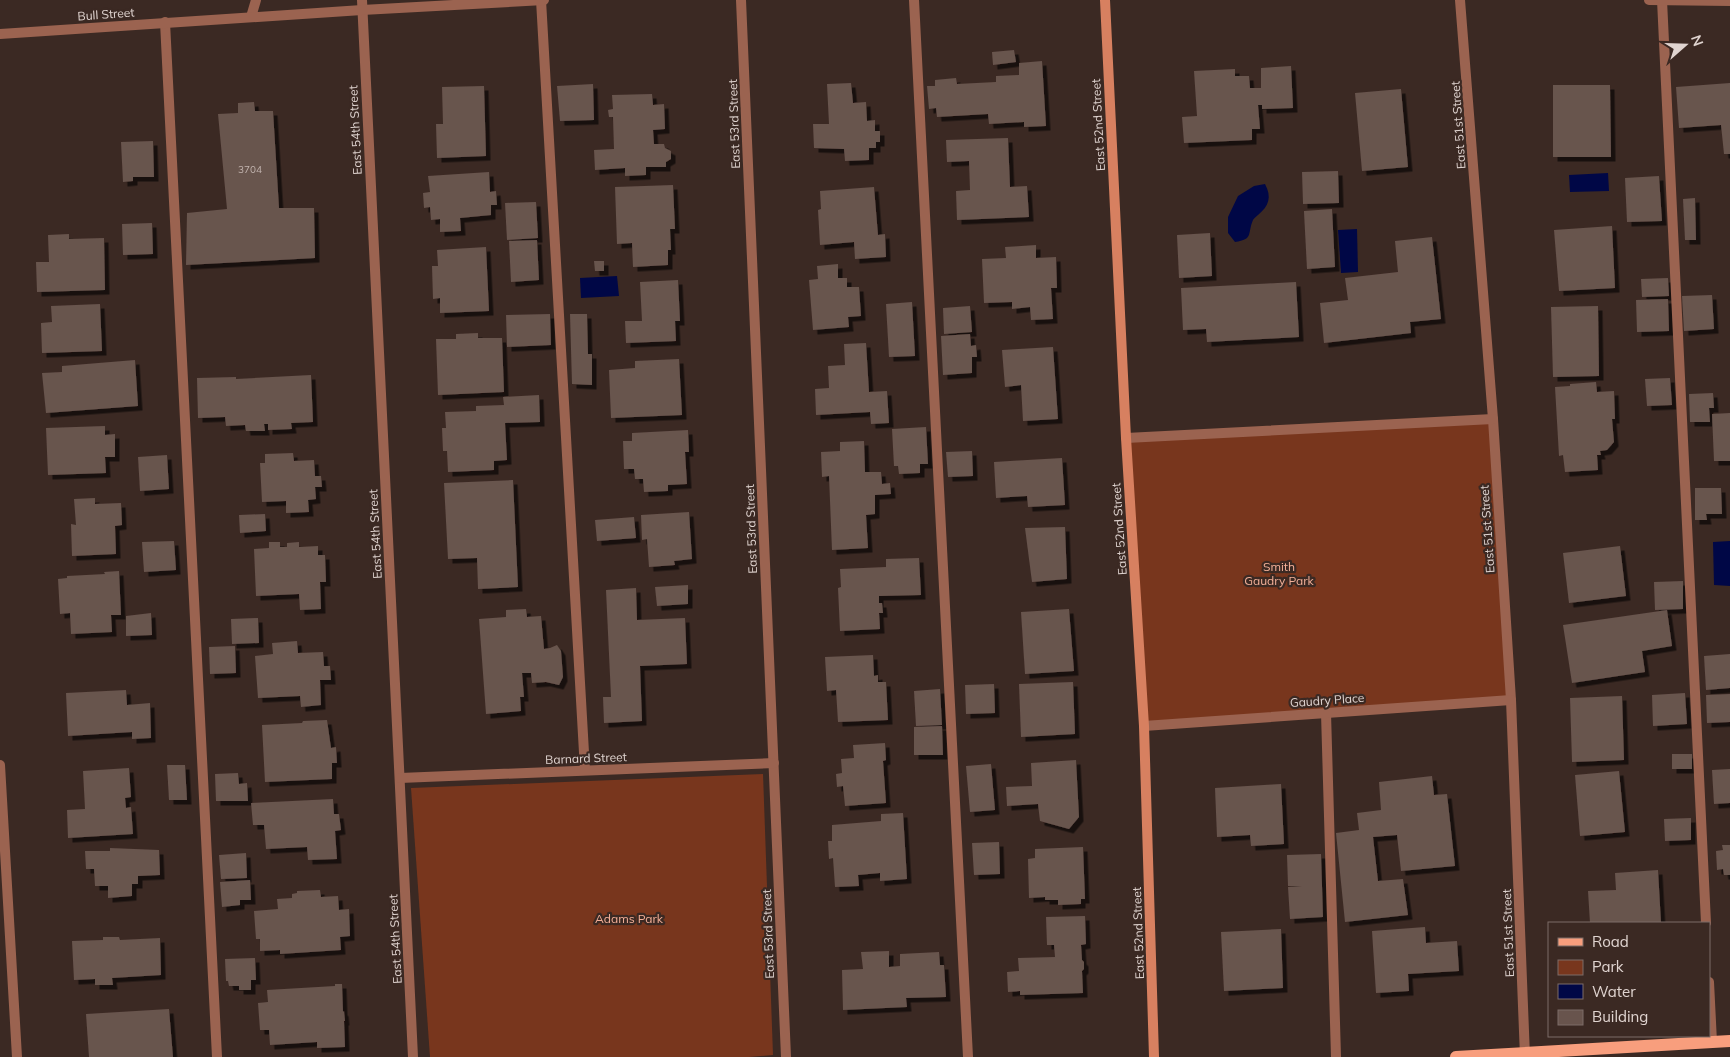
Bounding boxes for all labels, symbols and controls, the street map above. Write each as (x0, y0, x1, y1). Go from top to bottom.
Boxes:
street label: Bull Street (77, 5, 135, 23)
north arrow (1660, 20, 1710, 70)
text: N (1687, 33, 1707, 49)
street label: East 52nd Street (1088, 78, 1108, 172)
street label: East 53rd Street (725, 79, 743, 169)
street label: East 51st Street (1447, 80, 1469, 170)
street label: East 54th Street (345, 85, 365, 175)
house number: 3704 (238, 163, 262, 176)
street label: East 52nd Street (1108, 482, 1130, 576)
street label: East 53rd Street (742, 484, 760, 574)
street label: East 51st Street (1476, 484, 1498, 574)
street label: East 54th Street (365, 489, 385, 579)
park label: Smith Gaudry Park (1244, 559, 1315, 588)
street label: Gaudry Place (1289, 690, 1365, 710)
street label: Barnard Street (545, 749, 627, 767)
street label: East 52nd Street (1129, 887, 1147, 979)
street label: East 53rd Street (759, 889, 777, 979)
street label: East 51st Street (1499, 889, 1517, 977)
street label: East 54th Street (385, 894, 405, 984)
park label: Adams Park (595, 911, 664, 926)
legend (1548, 922, 1710, 1037)
text: Road (1592, 932, 1629, 951)
text: Park (1592, 957, 1624, 976)
text: Water (1592, 982, 1636, 1001)
text: Building (1592, 1007, 1648, 1026)

